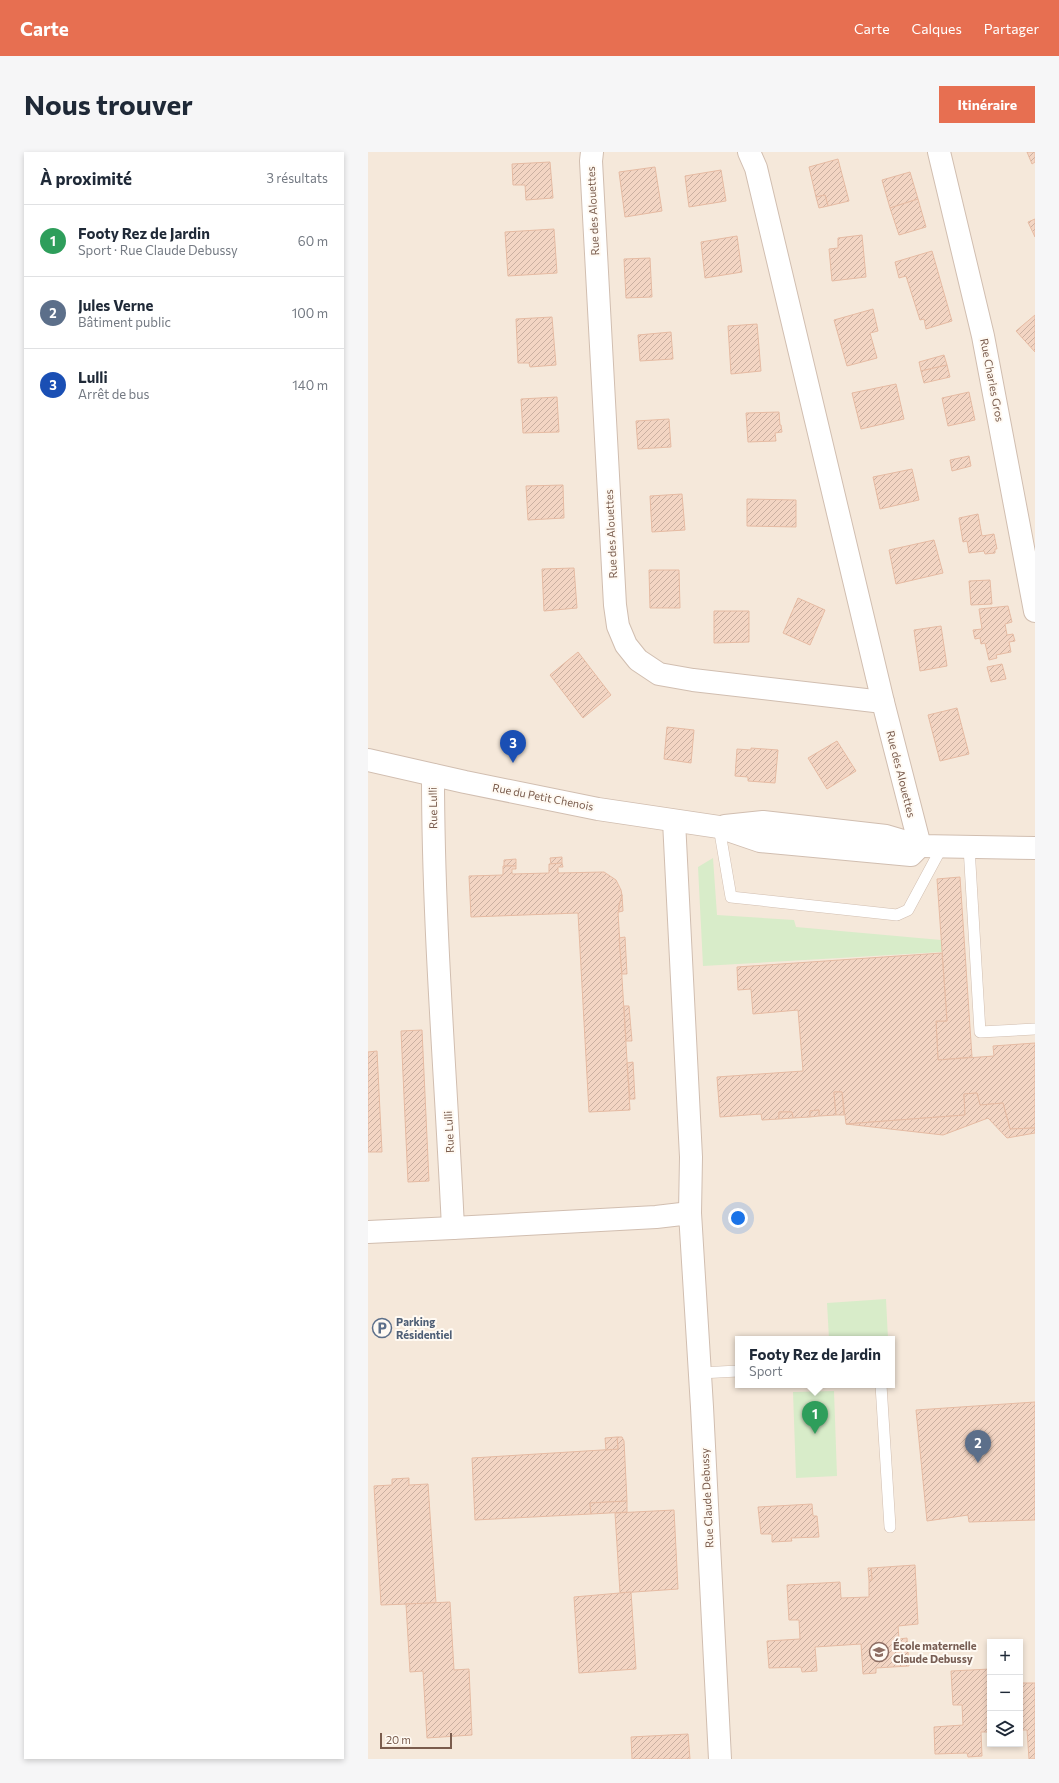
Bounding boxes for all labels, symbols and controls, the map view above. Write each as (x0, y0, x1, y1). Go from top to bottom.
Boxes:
text: Carte (20, 17, 69, 40)
text: Carte (854, 20, 890, 37)
text: Calques (912, 20, 962, 37)
text: Partager (984, 20, 1039, 37)
button: Itinéraire (939, 86, 1035, 123)
text: Nous trouver (24, 87, 193, 121)
street label: Rue des Alouettes (584, 166, 601, 256)
text: À proximité (40, 168, 132, 189)
text: 3 résultats (266, 170, 328, 186)
text: Footy Rez de Jardin (78, 224, 210, 242)
text: 1 (50, 233, 56, 249)
text: 60 m (298, 233, 328, 249)
text: Sport · Rue Claude Debussy (78, 242, 238, 258)
text: Jules Verne (78, 296, 153, 314)
text: 2 (49, 305, 57, 321)
text: 100 m (292, 305, 328, 321)
text: Bâtiment public (78, 314, 171, 330)
street label: Rue Charles Gros (978, 337, 1007, 423)
text: Lulli (78, 368, 108, 386)
text: 3 (49, 377, 57, 393)
text: 140 m (292, 377, 328, 393)
text: Arrêt de bus (78, 386, 149, 402)
street label: Rue des Alouettes (602, 489, 619, 579)
street label: Rue des Alouettes (884, 729, 919, 819)
pin: 3 (500, 730, 526, 763)
street label: Rue du Petit Chenois (491, 780, 595, 813)
street label: Rue Lulli (426, 787, 439, 829)
street label: Rue Lulli (441, 1110, 456, 1153)
your location (728, 1208, 748, 1228)
place label: Parking Résidentiel (396, 1315, 452, 1341)
parking icon: Parking Résidentiel (371, 1317, 393, 1339)
popup (735, 1336, 895, 1388)
text: Footy Rez de Jardin (749, 1345, 881, 1363)
text: Sport (749, 1363, 783, 1379)
pin: 1 (802, 1401, 828, 1434)
pin: 2 (965, 1430, 991, 1463)
street label: Rue Claude Debussy (697, 1447, 716, 1548)
place label: École maternelle Claude Debussy (893, 1638, 977, 1665)
map controls (987, 1639, 1023, 1747)
button: + (987, 1639, 1023, 1675)
school or university icon: École maternelle Claude Debussy (868, 1641, 890, 1663)
button: − (987, 1675, 1023, 1711)
button: layers (987, 1711, 1023, 1747)
scale bar (380, 1731, 452, 1750)
text: 20 m (386, 1733, 411, 1746)

